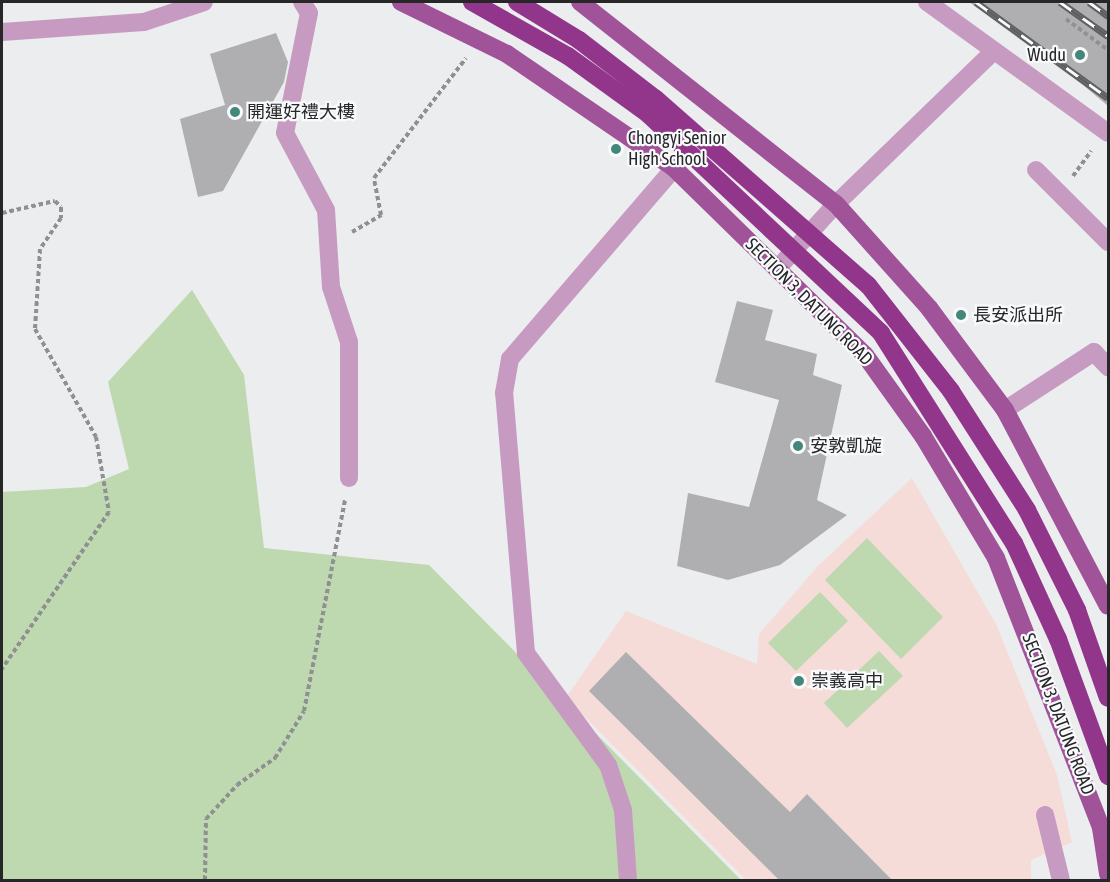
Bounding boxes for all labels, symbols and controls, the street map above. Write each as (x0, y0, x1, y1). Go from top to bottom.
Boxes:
place label: Wudu (1027, 44, 1066, 66)
marker: Wudu (1071, 46, 1089, 64)
place label: 開運好禮大樓 (247, 101, 355, 123)
marker: 開運好禮大樓 (228, 105, 242, 119)
place label: Chongyi Senior High School (628, 128, 726, 170)
marker: Chongyi Senior High School (609, 142, 623, 156)
street label: SECTION 3, DATUNG ROAD (741, 234, 877, 370)
place label: 長安派出所 (973, 304, 1063, 326)
marker: 長安派出所 (954, 308, 968, 322)
place label: 安敦凱旋 (810, 435, 882, 457)
marker: 安敦凱旋 (791, 439, 805, 453)
street label: SECTION 3, DATUNG ROAD (1017, 630, 1099, 798)
place label: 崇義高中 (811, 670, 883, 692)
marker: 崇義高中 (792, 674, 806, 688)

